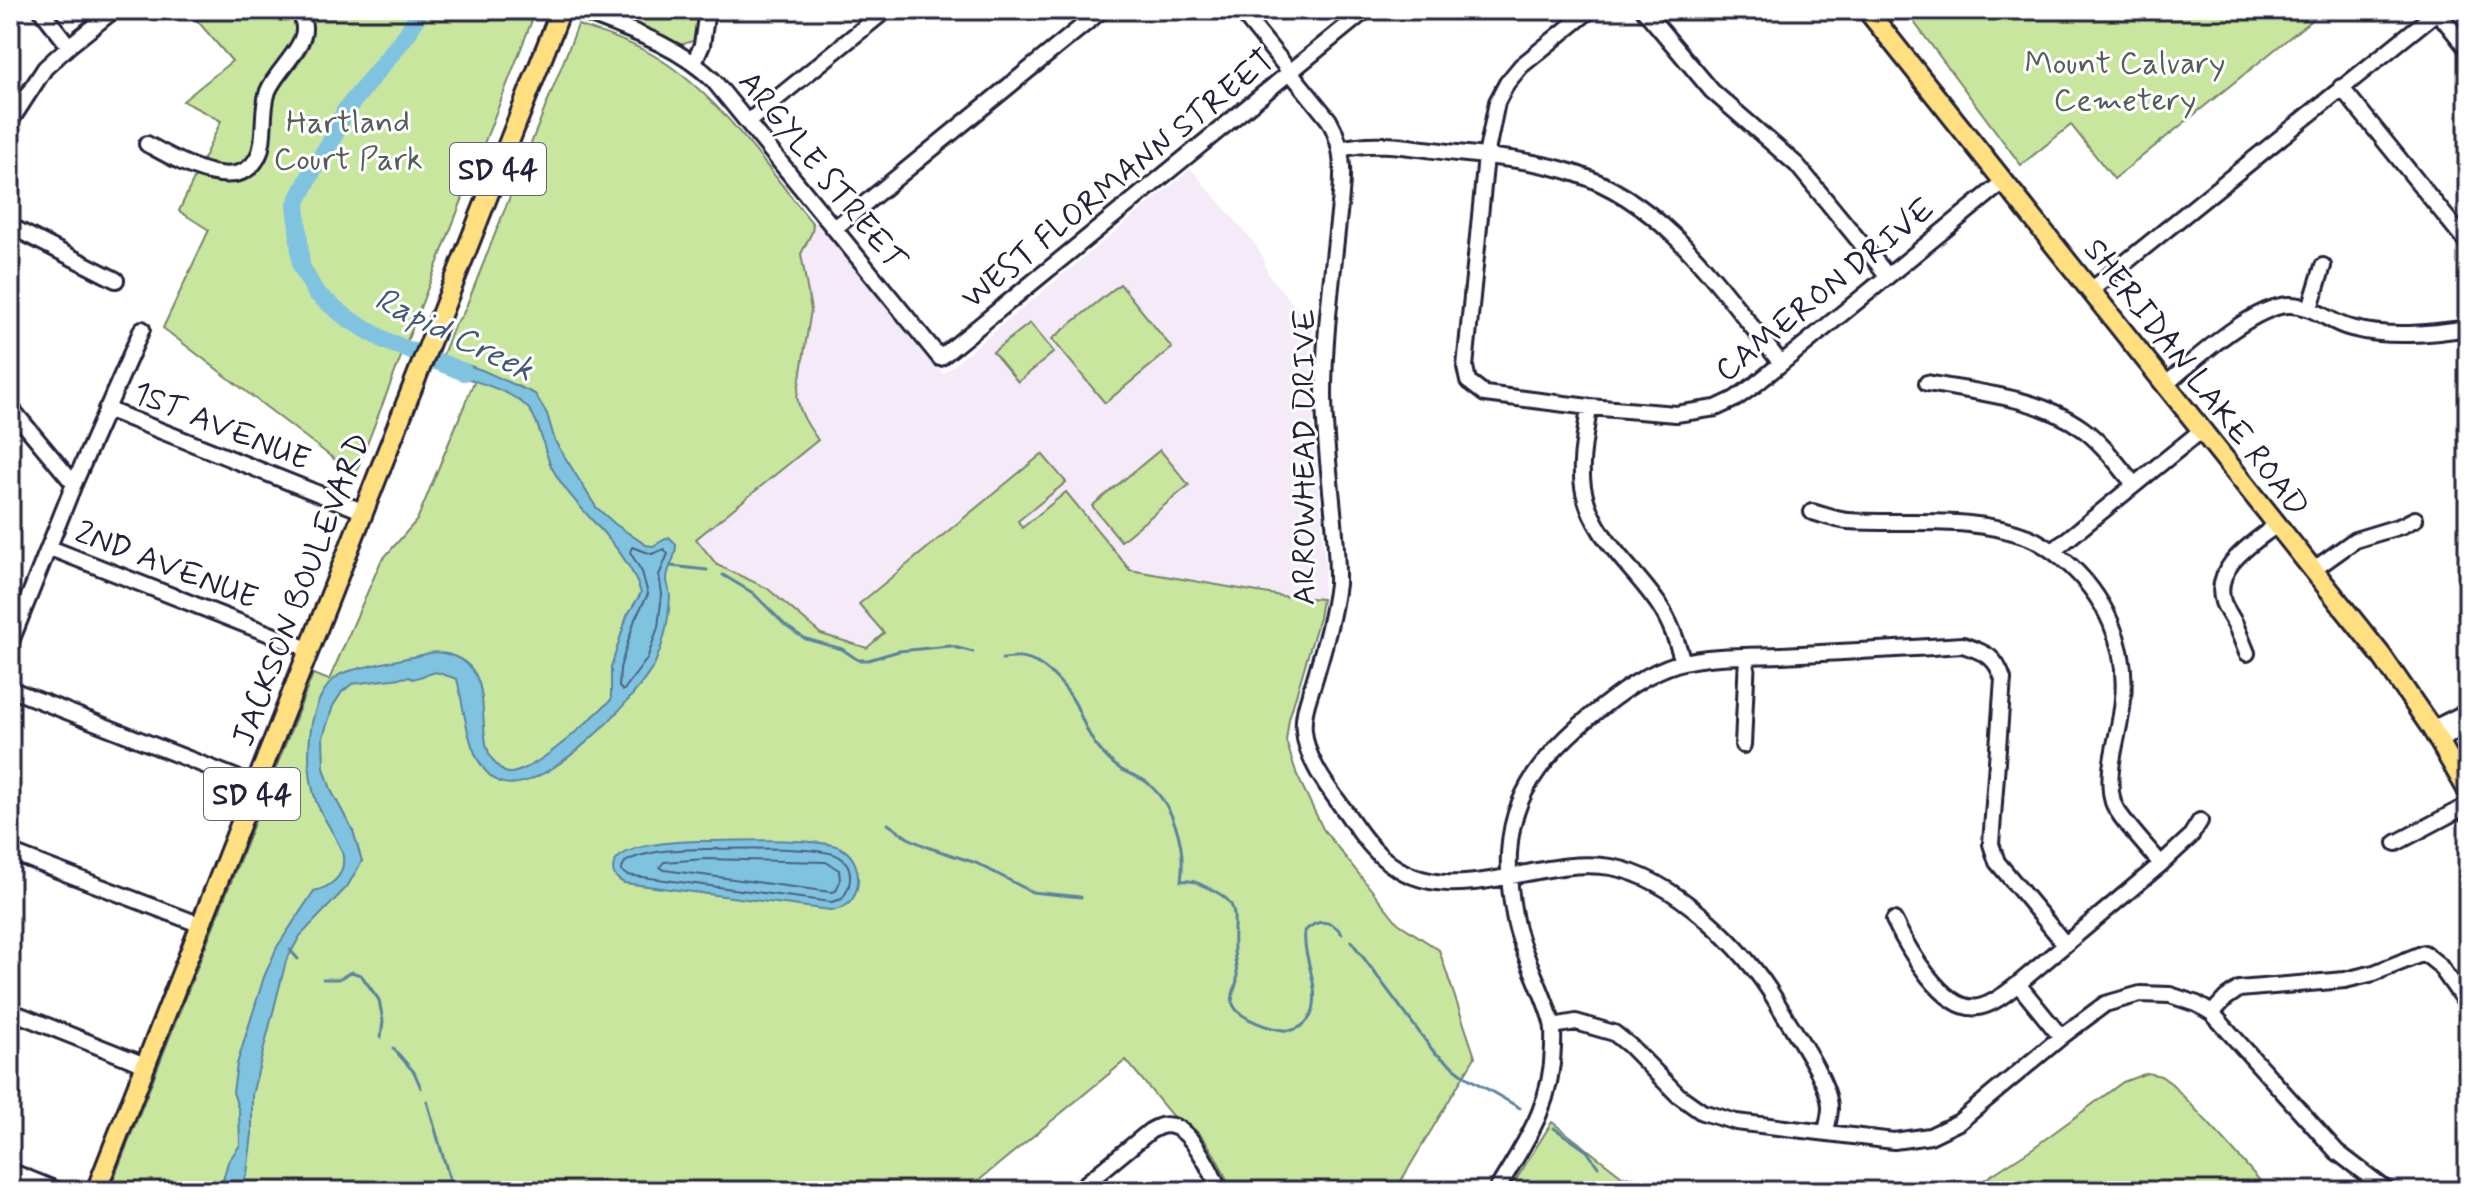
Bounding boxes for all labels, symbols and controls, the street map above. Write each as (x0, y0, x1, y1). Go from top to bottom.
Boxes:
street label: WEST FLORMANN STREET (953, 40, 1284, 319)
park label: Mount Calvary Cemetery (2025, 43, 2225, 122)
street label: ARGYLE STREET (728, 63, 916, 281)
park label: Hartland Court Park (273, 102, 423, 181)
road number: SD 44 (450, 143, 546, 195)
street label: CAMERON DRIVE (1707, 189, 1944, 392)
street label: SHERIDAN LAKE ROAD (2073, 230, 2318, 526)
water label: Rapid Creek (367, 277, 541, 393)
street label: ARROWHEAD DRIVE (1284, 309, 1326, 605)
street label: 1ST AVENUE (126, 372, 316, 481)
street label: JACKSON BOULEVARD (223, 427, 381, 752)
street label: 2ND AVENUE (69, 512, 264, 620)
road number: SD 44 (204, 768, 300, 820)

